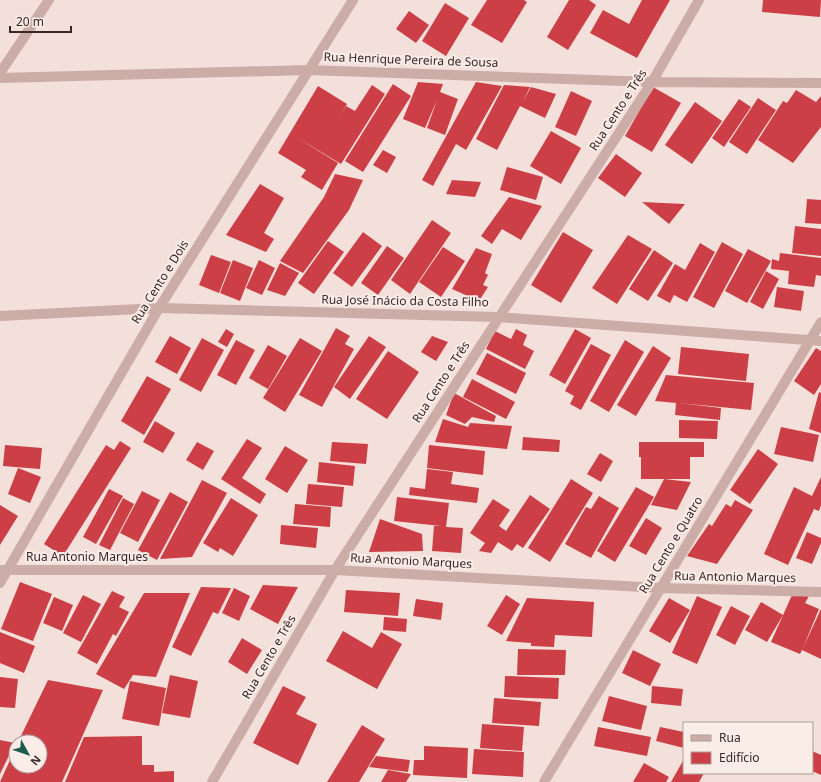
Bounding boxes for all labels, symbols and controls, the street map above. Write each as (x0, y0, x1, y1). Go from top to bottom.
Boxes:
scale bar (10, 8, 71, 34)
text: 20 m (16, 13, 44, 30)
street label: Rua Henrique Pereira de Sousa (323, 48, 499, 71)
street label: Rua Cento e Três (585, 65, 651, 154)
street label: Rua Cento e Dois (127, 236, 192, 327)
street label: Rua José Inácio da Costa Filho (321, 291, 489, 310)
street label: Rua Cento e Três (408, 337, 474, 426)
street label: Rua Cento e Quatro (635, 493, 706, 597)
street label: Rua Antonio Marques (26, 548, 148, 565)
street label: Rua Antonio Marques (350, 549, 473, 572)
street label: Rua Antonio Marques (674, 567, 796, 586)
street label: Rua Cento e Três (238, 611, 300, 702)
legend (683, 722, 813, 774)
text: Rua (719, 729, 741, 746)
north arrow (8, 734, 48, 774)
text: Edifício (719, 749, 760, 766)
text: N (27, 752, 45, 769)

